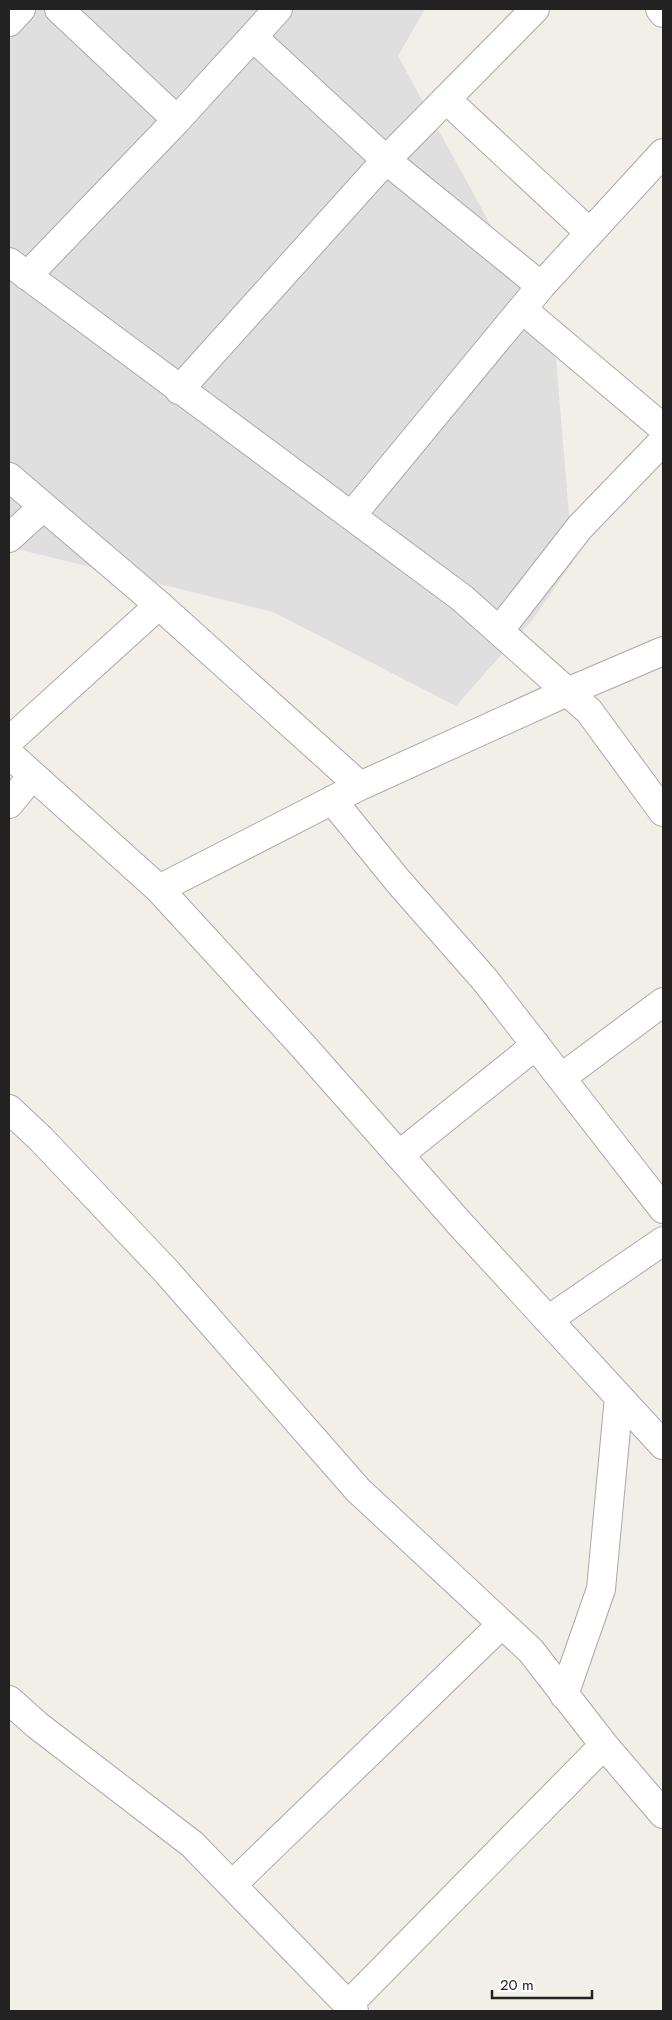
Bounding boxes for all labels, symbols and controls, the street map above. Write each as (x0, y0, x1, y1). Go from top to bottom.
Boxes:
scale bar (492, 1968, 592, 2000)
text: 20 m (500, 1974, 534, 1996)

